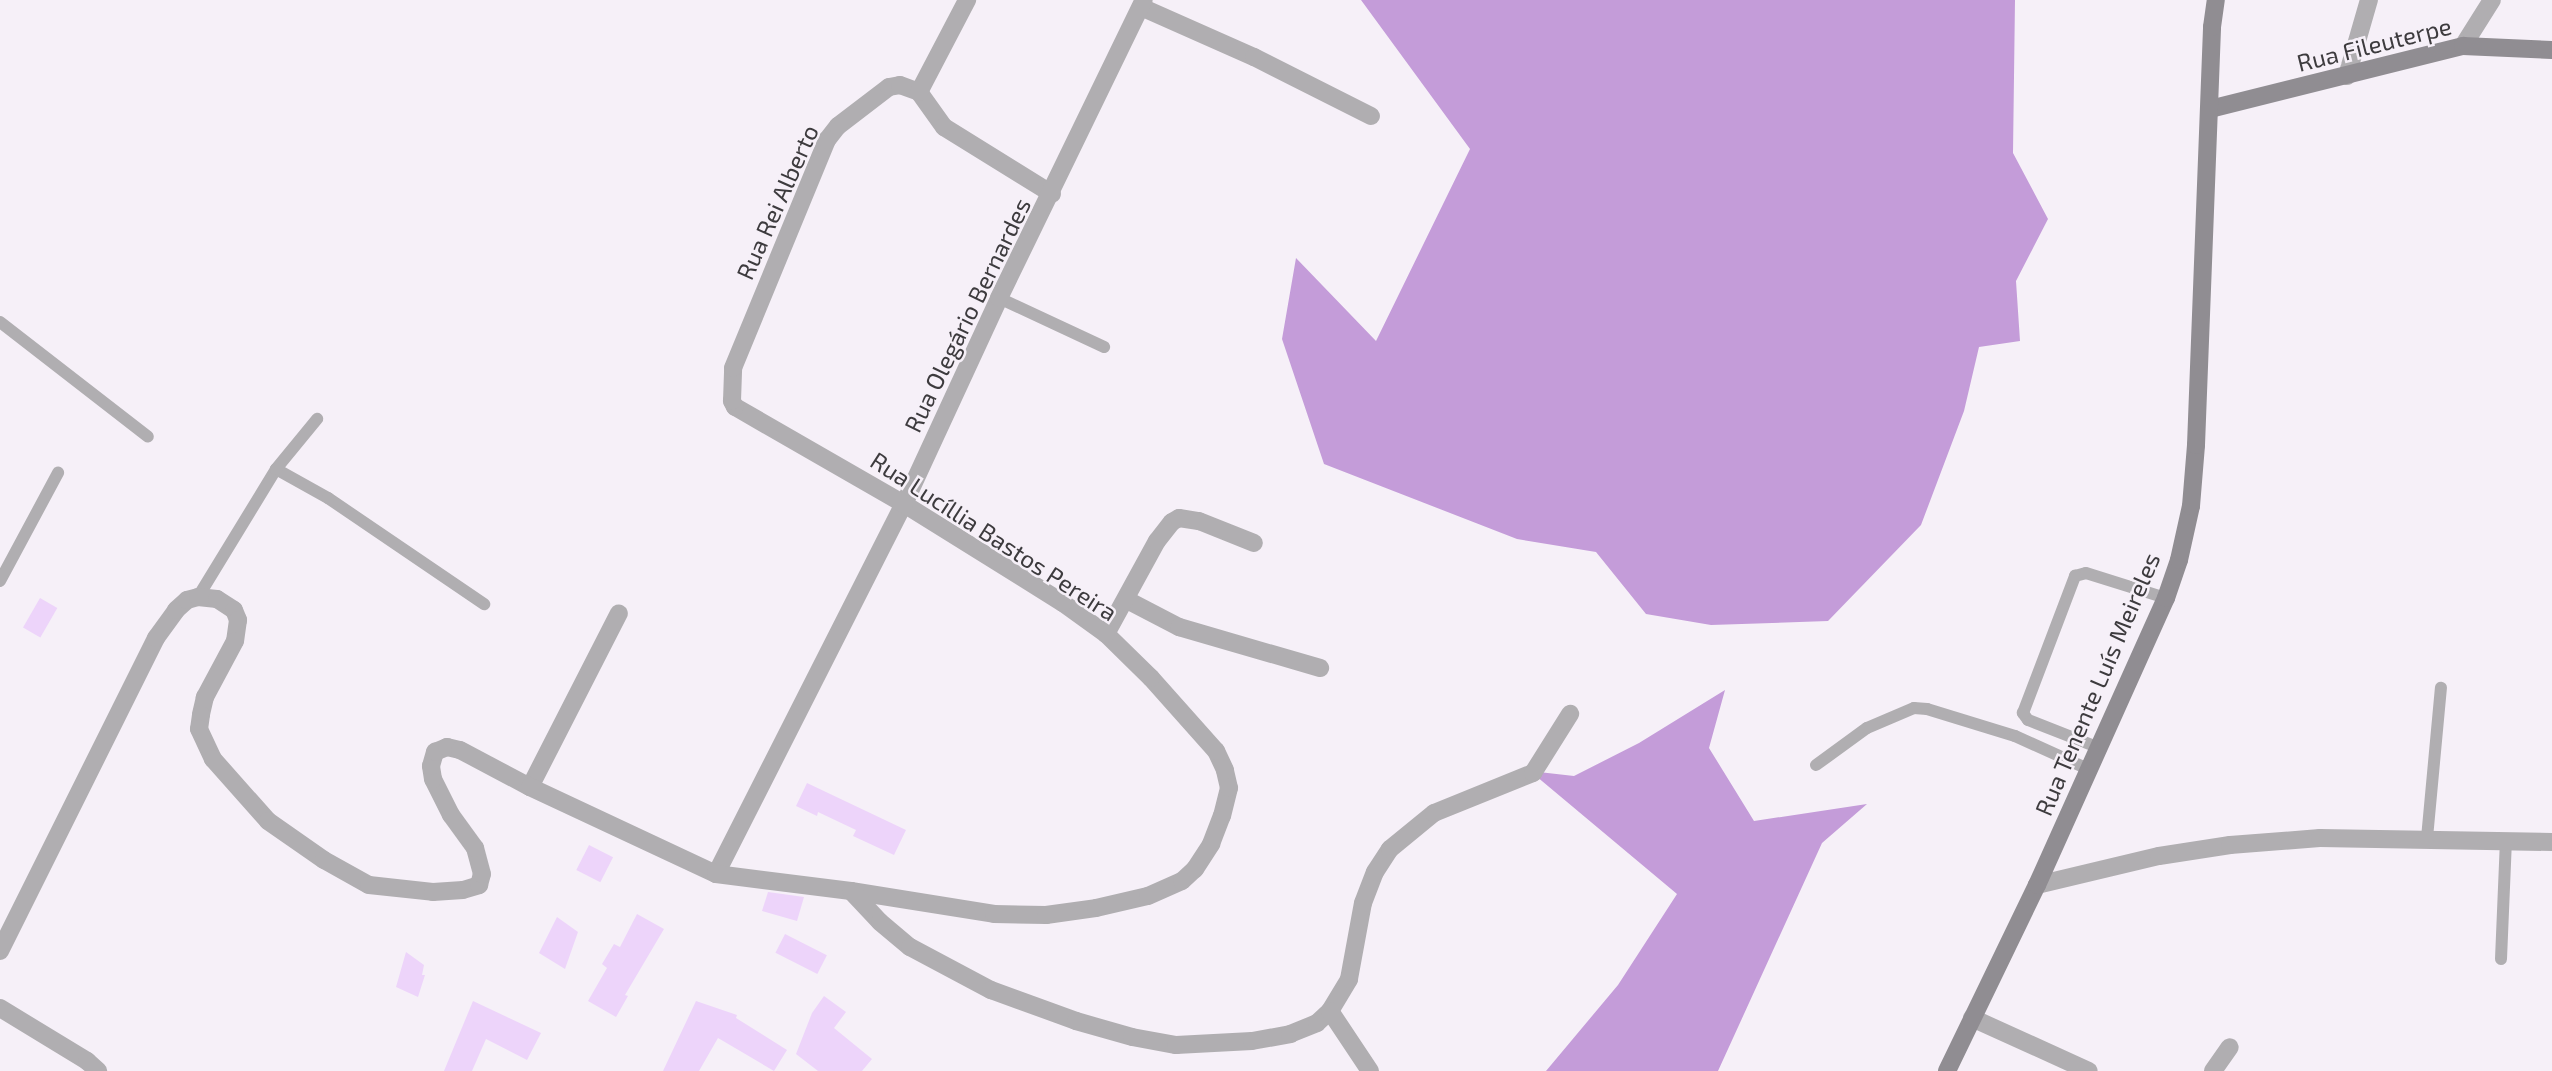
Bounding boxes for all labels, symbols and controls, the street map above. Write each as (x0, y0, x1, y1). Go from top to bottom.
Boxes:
street label: Rua Fileuterpe (2294, 11, 2454, 77)
street label: Rua Rei Alberto (730, 120, 824, 284)
street label: Rua Olegário Bernardes (898, 193, 1036, 437)
street label: Rua Lucíllia Bastos Pereira (865, 446, 1123, 626)
street label: Rua Tenente Luís Meireles (2028, 548, 2166, 820)

